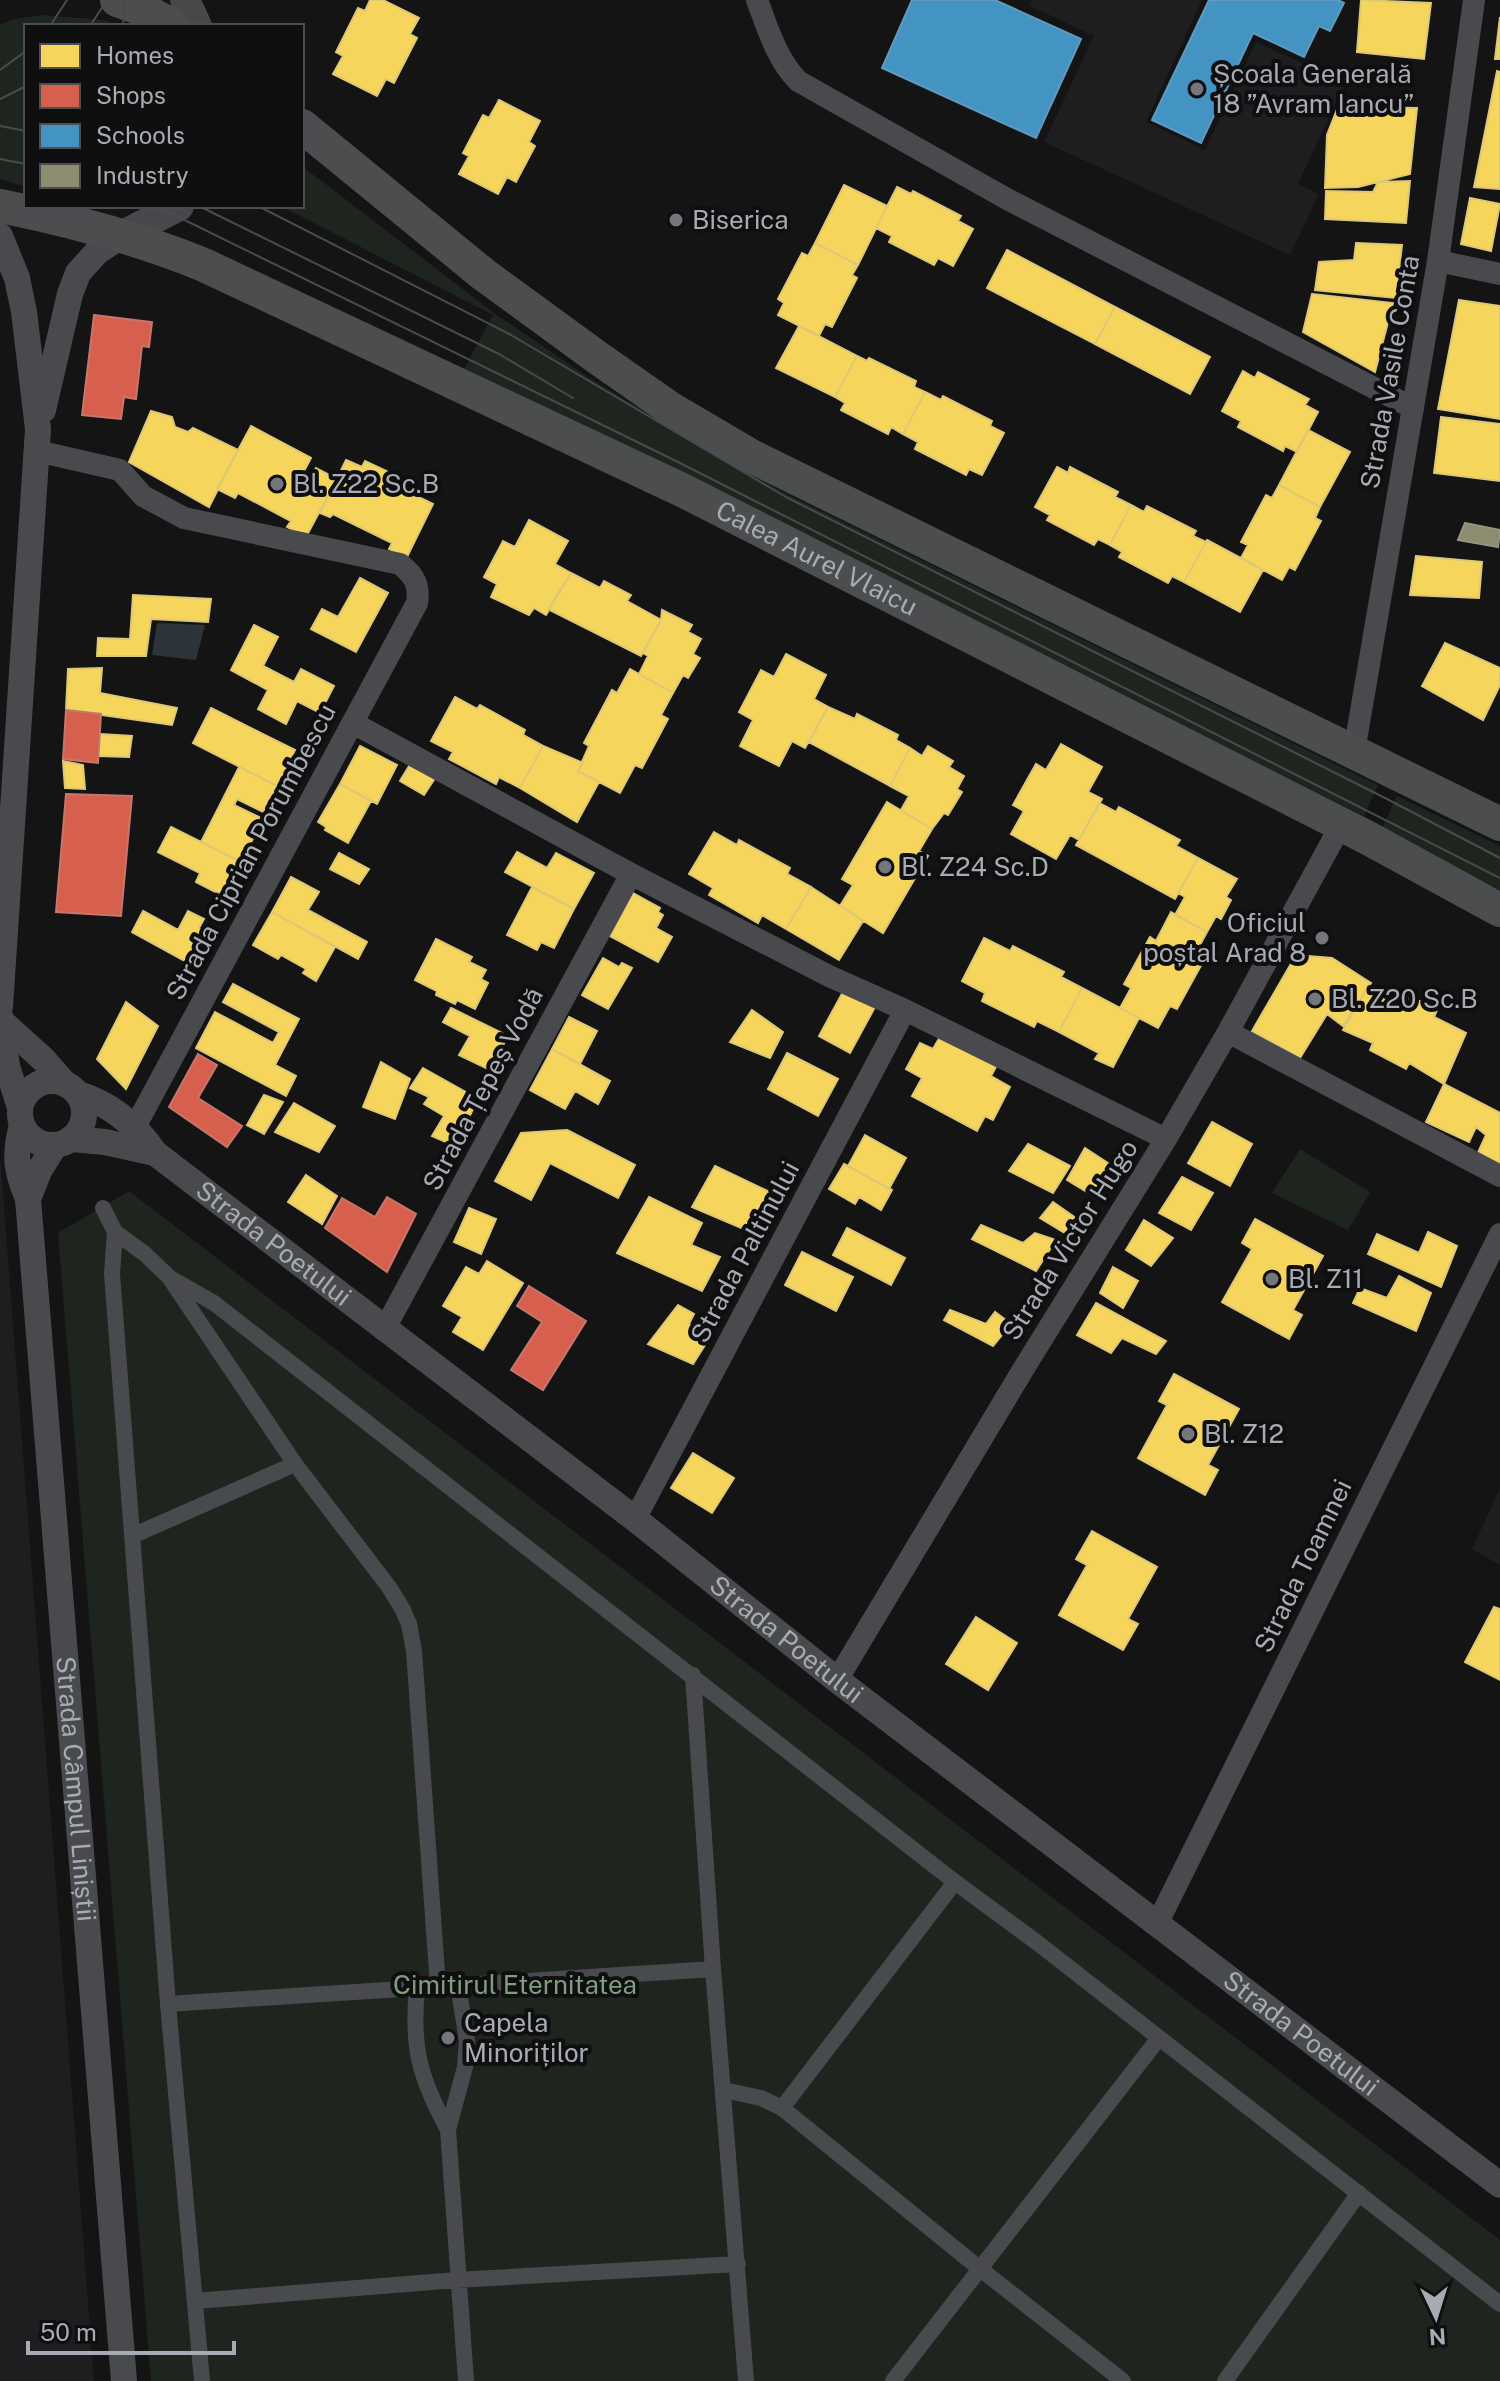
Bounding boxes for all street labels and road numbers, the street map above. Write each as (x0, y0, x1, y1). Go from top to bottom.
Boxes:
street label: Strada Vasile Conta (1354, 253, 1425, 491)
street label: Calea Aurel Vlaicu (711, 494, 923, 622)
street label: Strada Ciprian Porumbescu (159, 698, 342, 1005)
street label: Strada Țepeș Vodă (416, 982, 549, 1196)
street label: Strada Victor Hugo (995, 1134, 1144, 1346)
street label: Strada Paltinului (684, 1156, 805, 1348)
street label: Strada Poetului (190, 1174, 358, 1312)
street label: Strada Toamnei (1247, 1474, 1358, 1657)
street label: Strada Poetului (704, 1569, 869, 1709)
street label: Strada Câmpul Liniștii (50, 1655, 103, 1923)
street label: Strada Poetului (1217, 1964, 1385, 2102)

